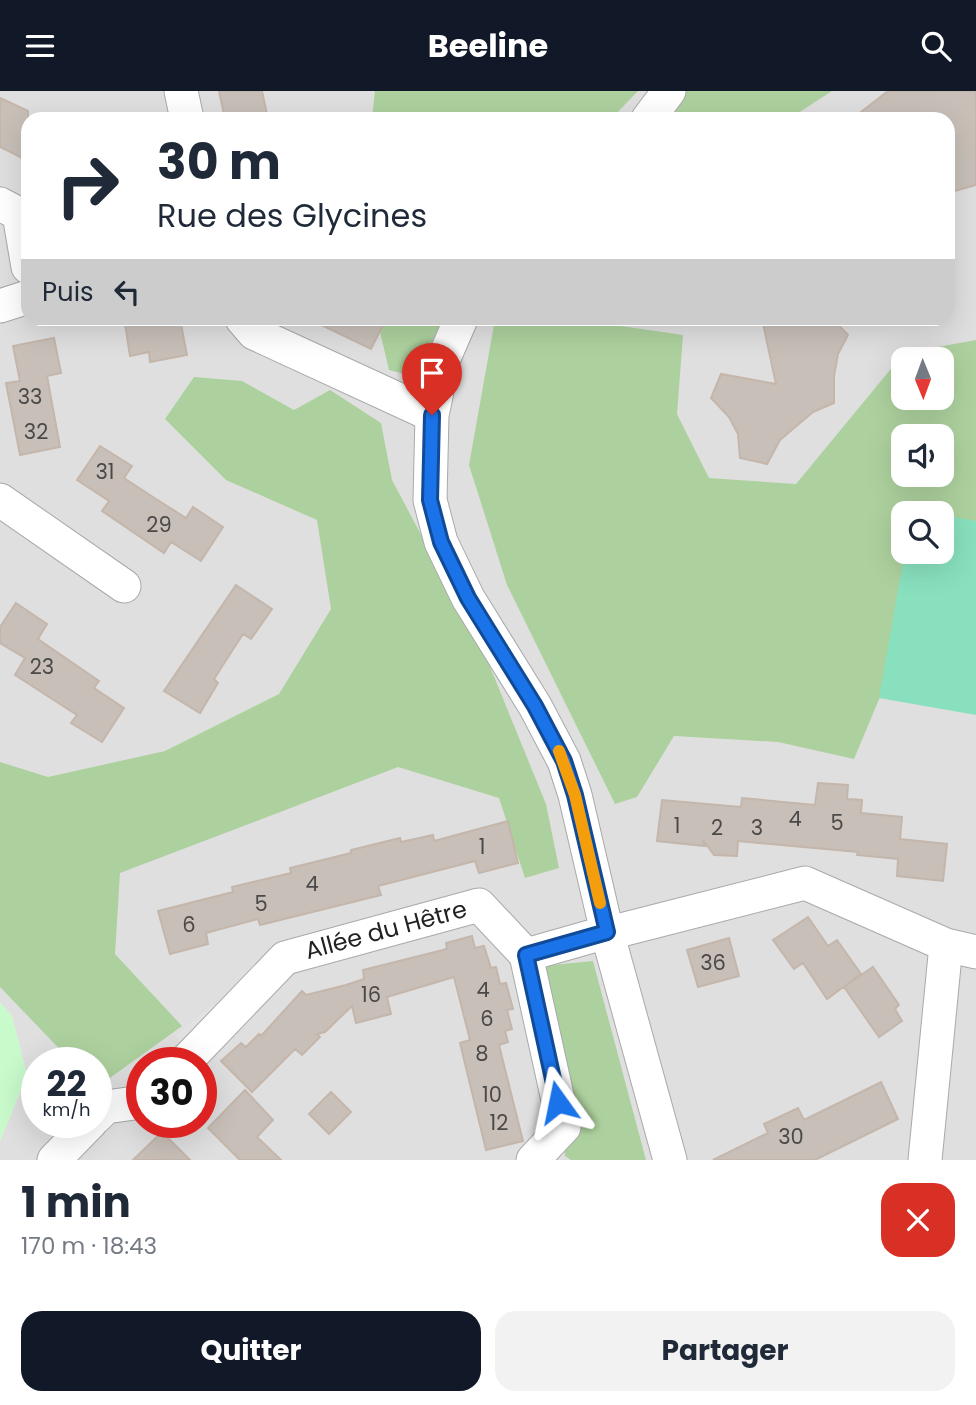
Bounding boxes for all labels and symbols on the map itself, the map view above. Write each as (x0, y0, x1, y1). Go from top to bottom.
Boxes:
pin (402, 343, 462, 415)
north arrow (891, 347, 954, 409)
house number: 33 (18, 382, 42, 411)
house number: 32 (24, 417, 48, 446)
house number: 31 (95, 457, 115, 486)
house number: 29 (146, 510, 172, 539)
house number: 23 (30, 652, 54, 681)
house number: 4 (788, 804, 802, 833)
house number: 5 (830, 808, 844, 837)
house number: 1 (674, 811, 680, 840)
house number: 2 (711, 813, 723, 842)
house number: 3 (751, 813, 763, 842)
house number: 1 (479, 832, 485, 861)
house number: 4 (305, 869, 319, 898)
house number: 5 (254, 889, 268, 918)
street label: Allée du Hêtre (301, 892, 470, 967)
house number: 6 (182, 910, 196, 939)
house number: 36 (700, 948, 726, 977)
house number: 4 (476, 975, 490, 1004)
house number: 16 (361, 980, 381, 1009)
house number: 6 (480, 1004, 494, 1033)
house number: 8 (475, 1039, 489, 1068)
speed limit sign: 30 (126, 1047, 217, 1138)
position arrow (521, 1065, 595, 1139)
house number: 10 (482, 1080, 502, 1109)
house number: 12 (490, 1108, 508, 1137)
house number: 30 (778, 1122, 804, 1151)

